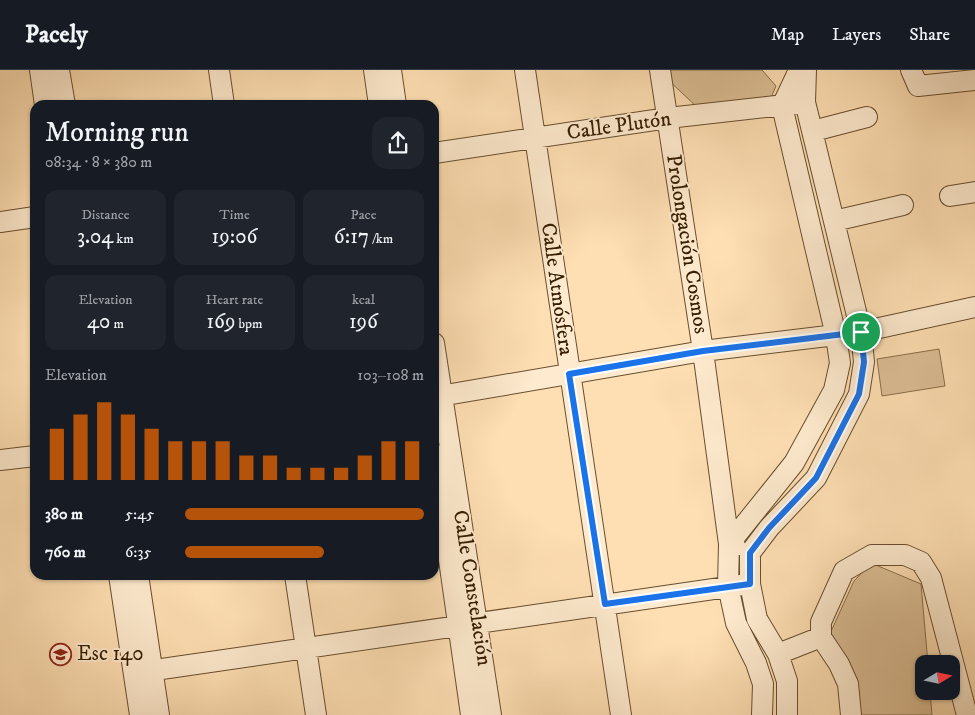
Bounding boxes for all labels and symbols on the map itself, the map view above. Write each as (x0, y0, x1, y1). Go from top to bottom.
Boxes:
street label: Calle Plutón (565, 106, 673, 146)
street label: Prolongación Cosmos (660, 153, 714, 335)
street label: Calle Atmósfera (535, 221, 579, 357)
pin (840, 311, 882, 353)
street label: Calle Constelación (447, 508, 497, 668)
place label: Esc 140 (77, 641, 144, 667)
school or university icon: Esc 140 (49, 642, 73, 666)
north arrow (915, 655, 960, 700)

